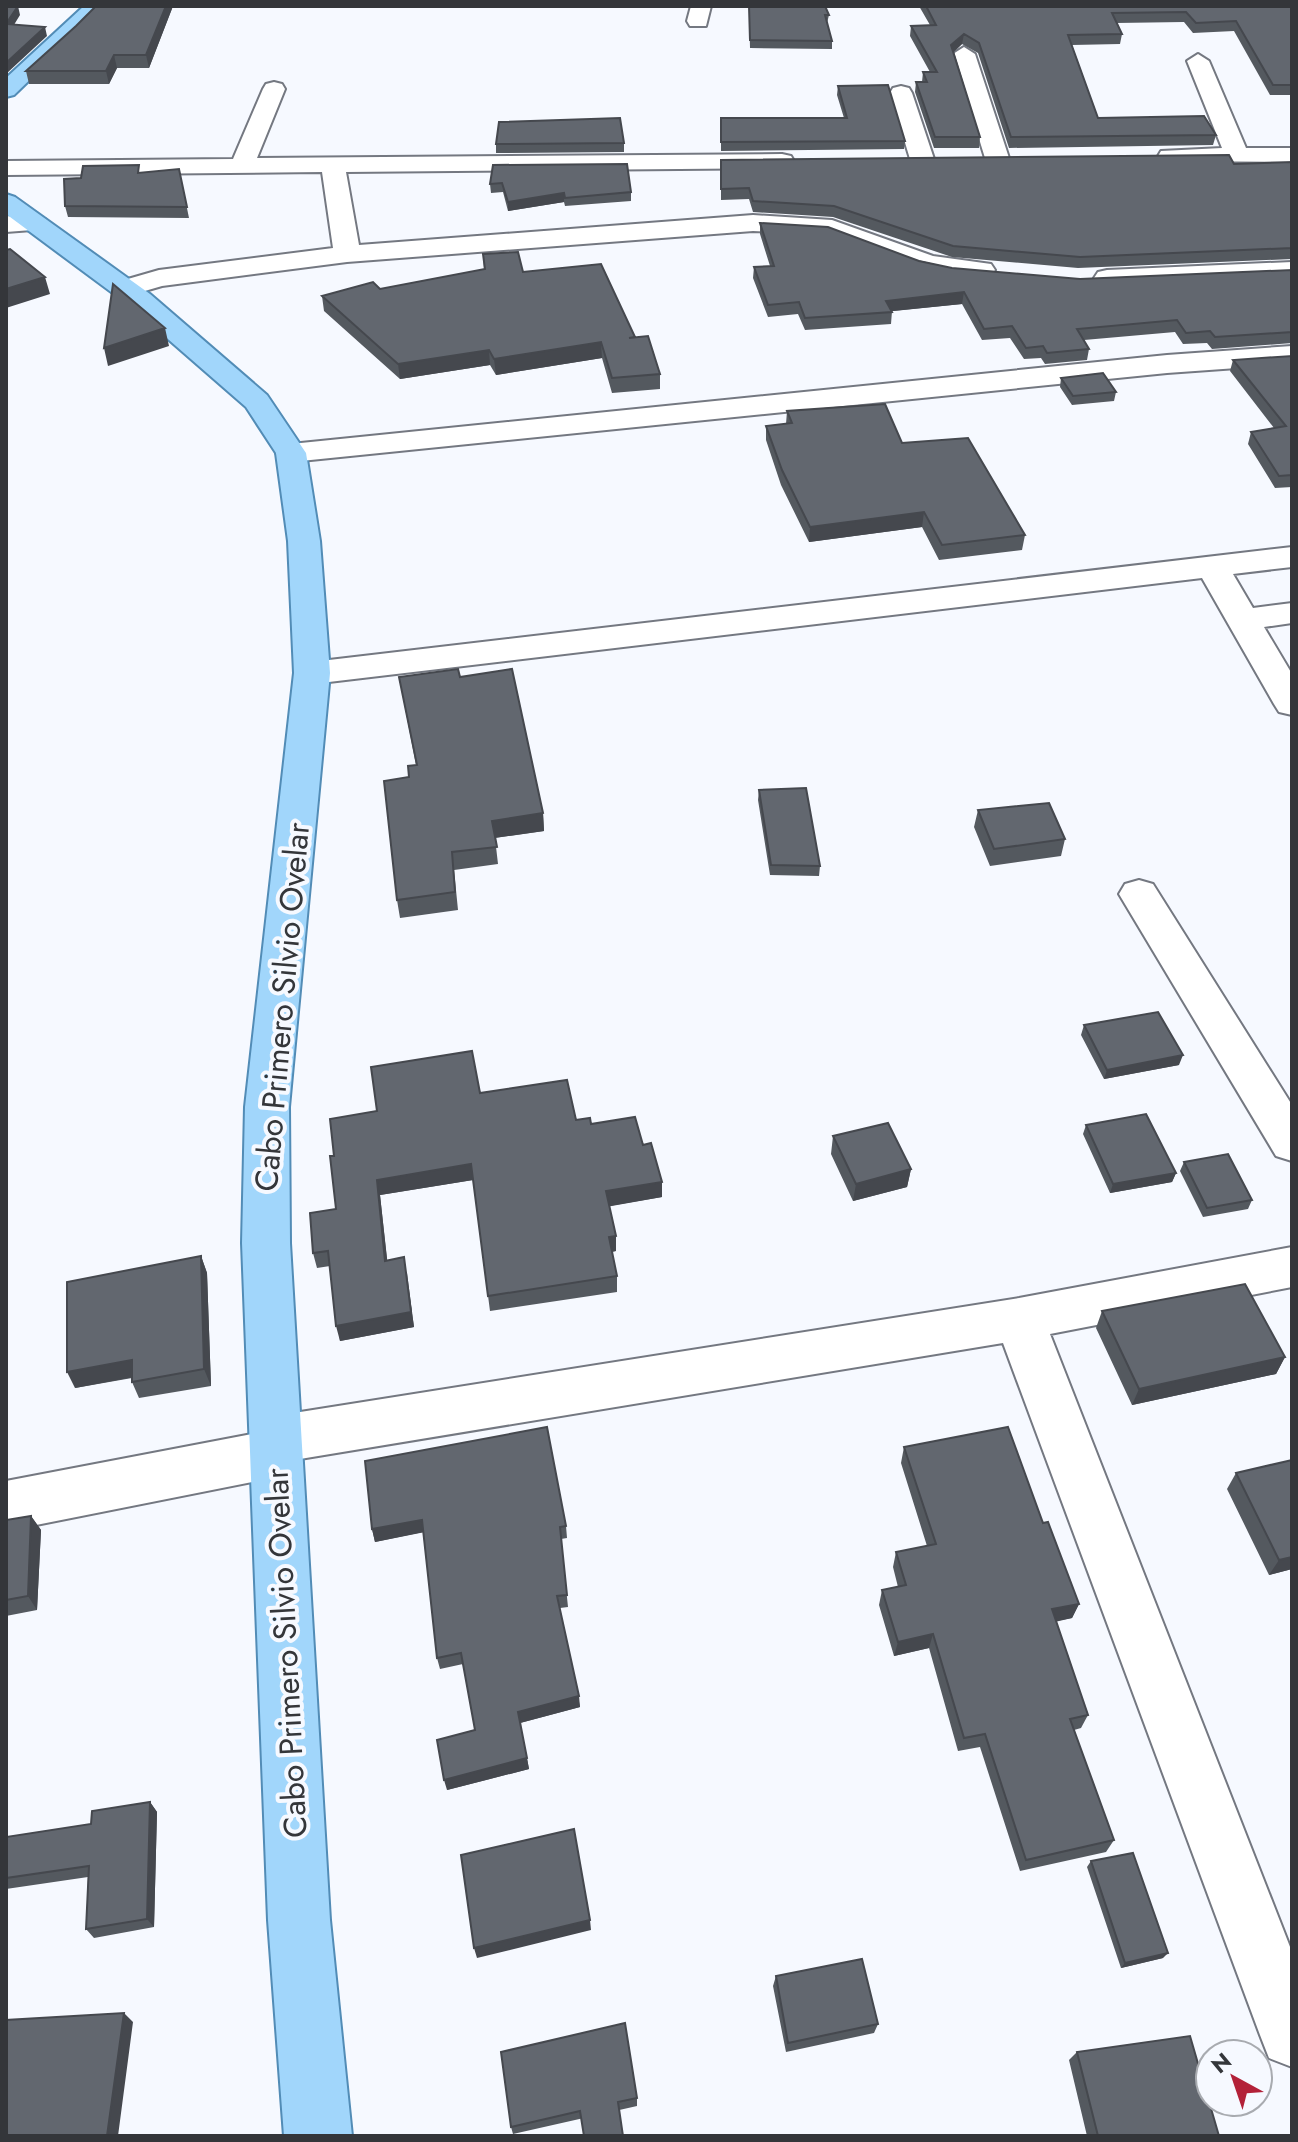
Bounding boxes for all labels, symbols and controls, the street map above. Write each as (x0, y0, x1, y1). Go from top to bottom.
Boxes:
street label: Cabo Primero Silvio Ovelar (243, 821, 321, 1193)
street label: Cabo Primero Silvio Ovelar (253, 1467, 319, 1839)
north arrow (1194, 2038, 1274, 2118)
text: N (1204, 2045, 1238, 2081)

